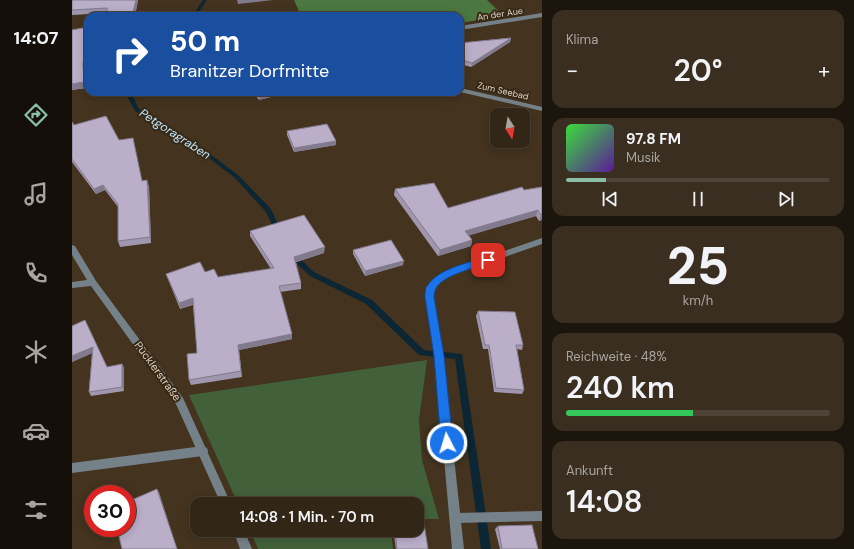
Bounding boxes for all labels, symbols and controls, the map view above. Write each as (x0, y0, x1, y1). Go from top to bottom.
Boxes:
street label: An der Aue (476, 4, 524, 24)
text: 50 m (170, 23, 240, 60)
text: 14:07 (13, 26, 59, 50)
icon: right (104, 28, 156, 80)
text: Klima (566, 31, 598, 48)
text: 20° (674, 51, 722, 90)
text: − (566, 56, 578, 85)
text: + (818, 56, 830, 85)
text: Branitzer Dorfmitte (170, 59, 329, 83)
street label: Zum Seebad (476, 79, 530, 103)
icon: directions (22, 101, 50, 129)
water label: Petgoragraben (136, 105, 214, 163)
north arrow (490, 108, 530, 148)
map controls (490, 108, 530, 148)
text: 97.8 FM (626, 129, 681, 149)
text: Musik (626, 149, 661, 166)
icon: music (22, 180, 50, 208)
icon: previous (599, 188, 621, 210)
icon: pause (687, 188, 709, 210)
icon: next (775, 188, 797, 210)
text: 25 (667, 232, 729, 300)
pin (471, 243, 505, 277)
icon: arrive (477, 249, 499, 271)
icon: phone (22, 259, 50, 287)
text: km/h (683, 292, 713, 309)
icon: climate (22, 338, 50, 366)
street label: Pücklerstraße (132, 338, 184, 404)
text: Reichweite · 48% (566, 348, 667, 365)
text: 240 km (566, 368, 675, 407)
icon: car (22, 417, 50, 445)
position arrow (426, 422, 468, 464)
text: Ankunft (566, 462, 613, 479)
text: 14:08 (566, 482, 642, 521)
speed limit sign: 30 (84, 485, 136, 537)
icon: filters (22, 496, 50, 524)
text: 14:08 · 1 Min. · 70 m (240, 507, 374, 527)

